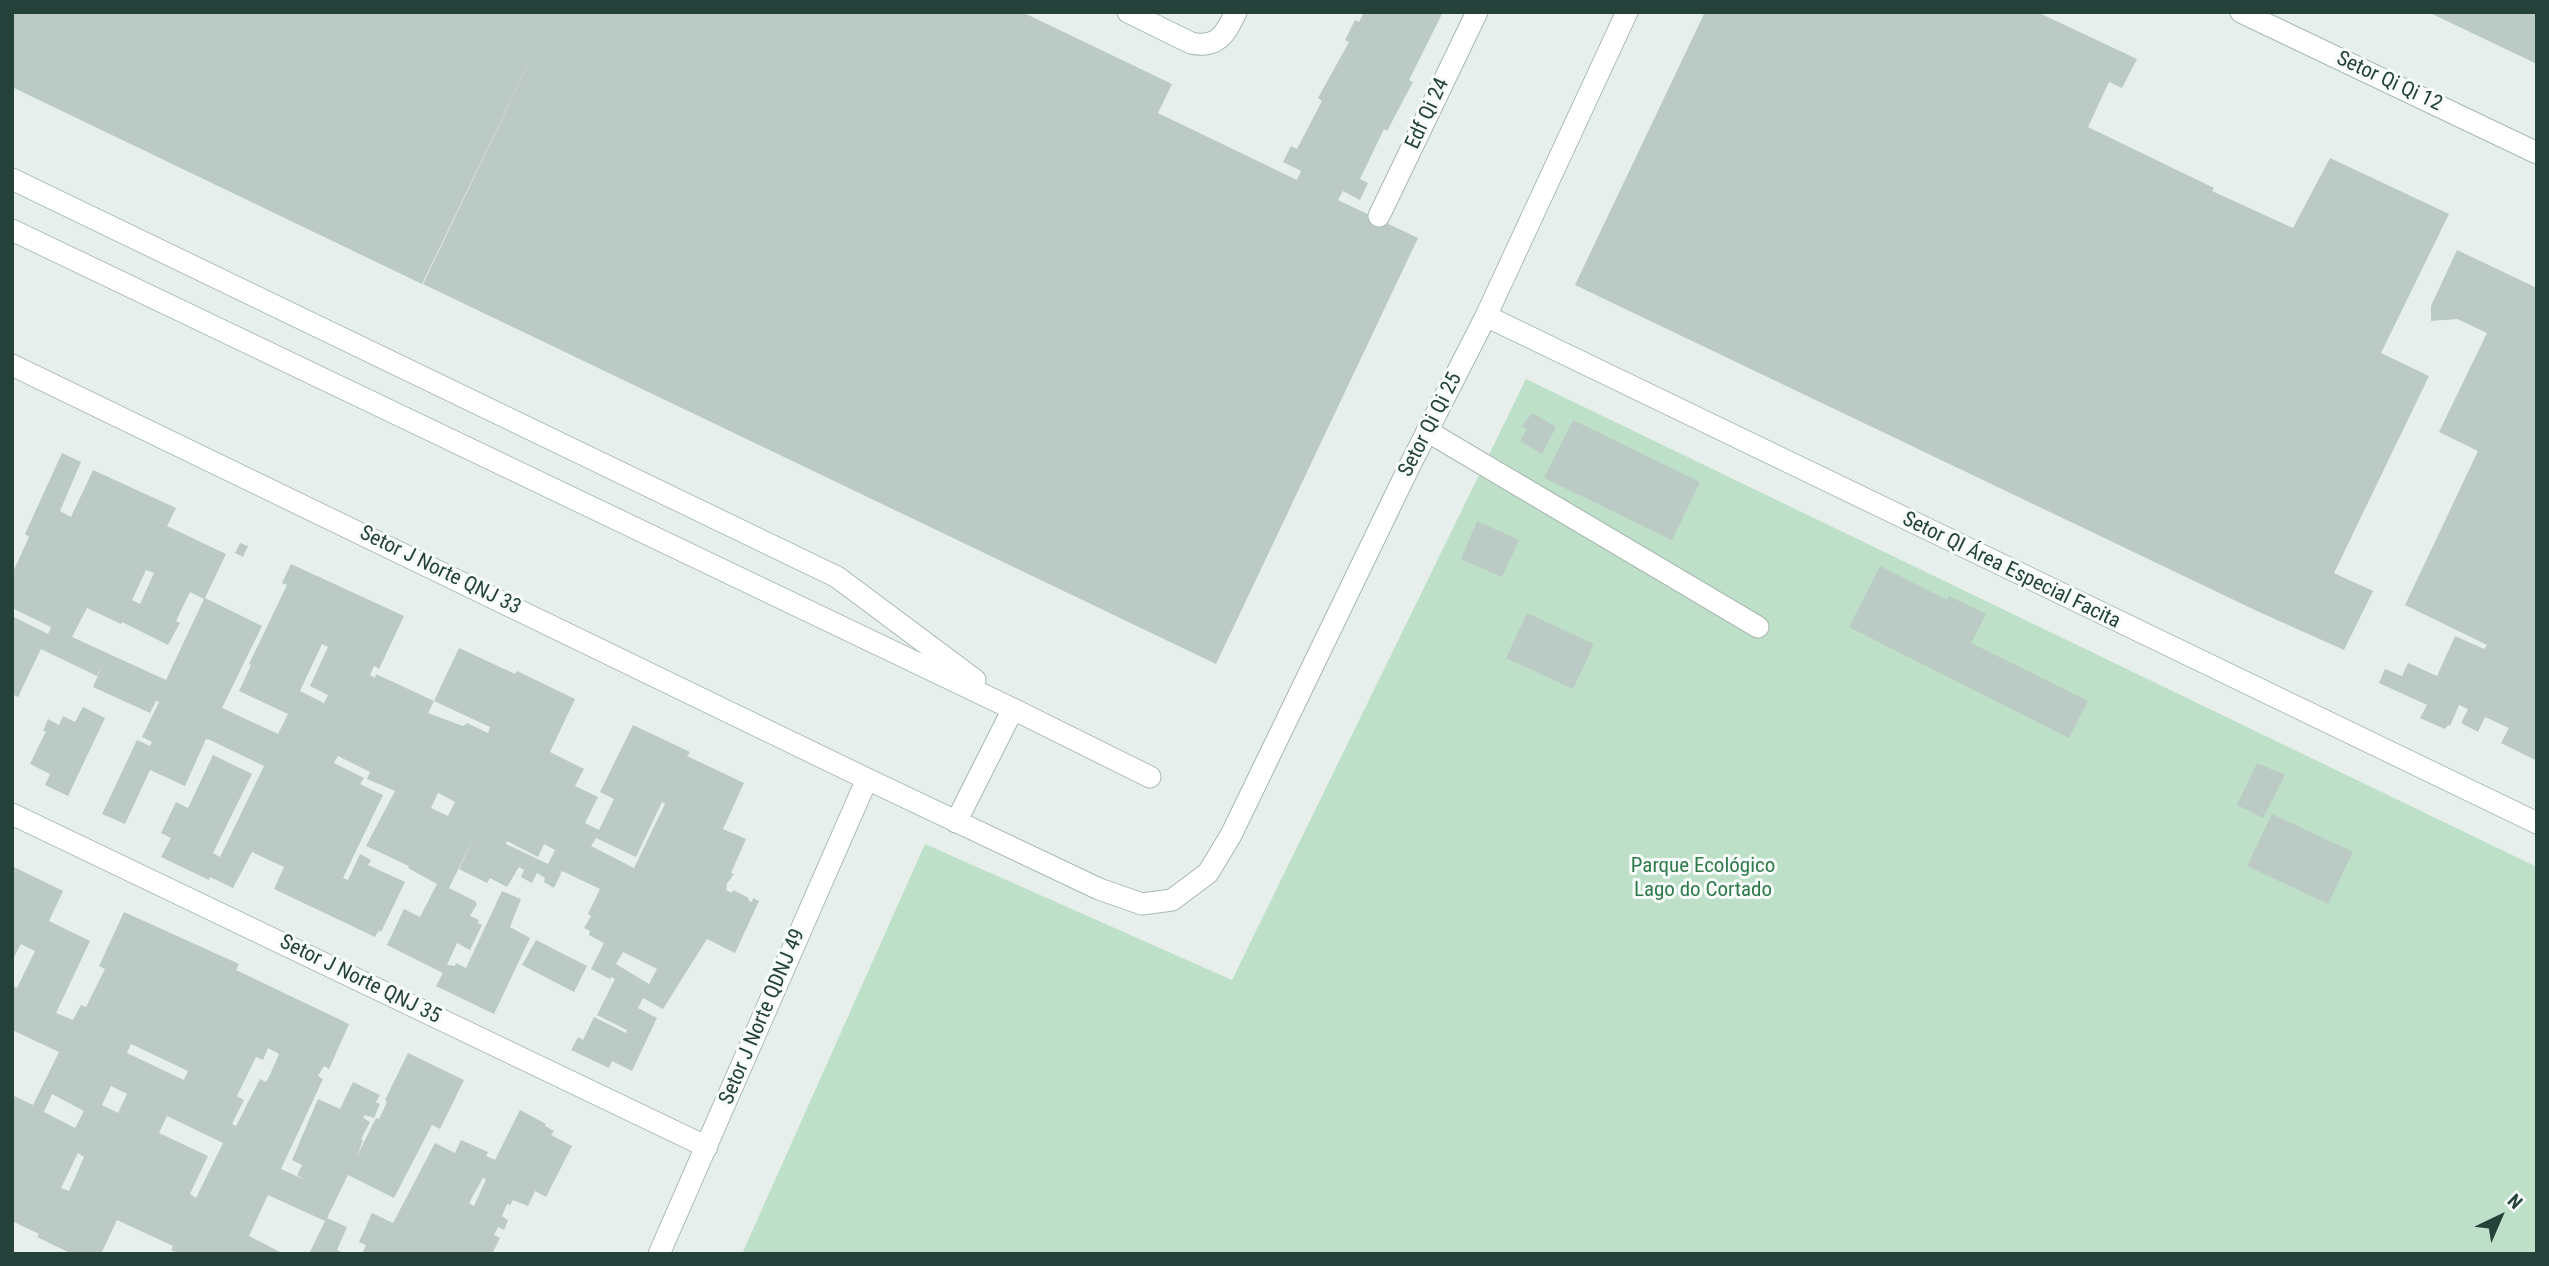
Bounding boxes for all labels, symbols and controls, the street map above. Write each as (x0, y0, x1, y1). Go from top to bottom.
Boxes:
street label: Setor Qi Qi 12 (2332, 47, 2446, 117)
street label: Edf Qi 24 (1401, 75, 1455, 153)
street label: Setor Qi Qi 25 (1394, 369, 1468, 481)
street label: Setor QI Área Especial Facita (1898, 507, 2124, 635)
street label: Setor J Norte QNJ 33 (355, 521, 525, 621)
park label: Parque Ecológico Lago do Cortado (1631, 854, 1775, 904)
street label: Setor J Norte QDNJ 49 (715, 925, 811, 1109)
street label: Setor J Norte QNJ 35 (275, 930, 445, 1030)
north arrow (2465, 1182, 2535, 1252)
text: N (2503, 1189, 2527, 1214)

